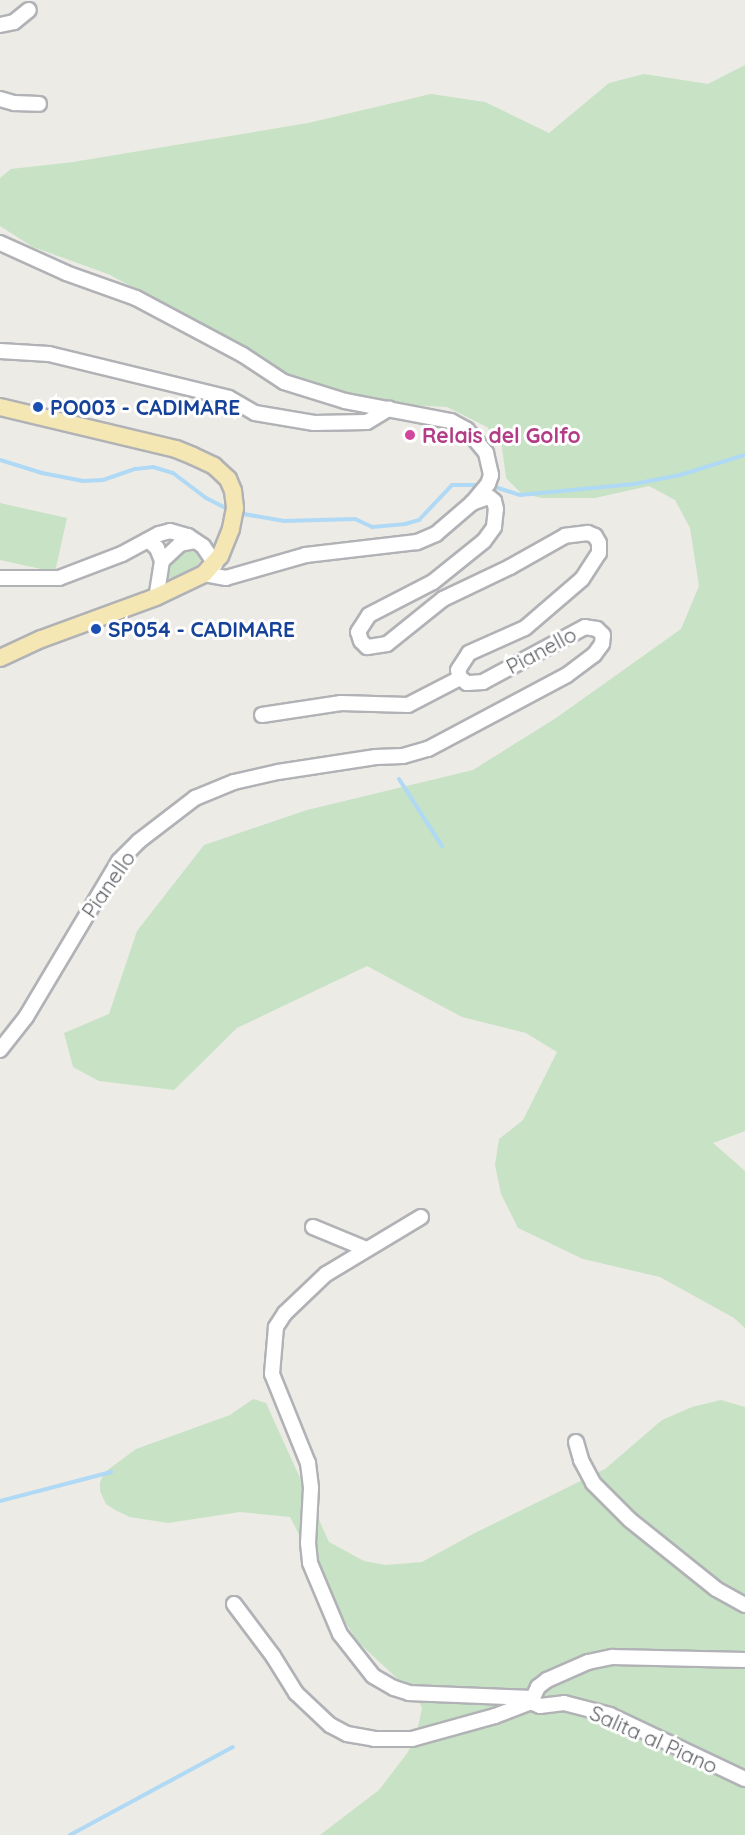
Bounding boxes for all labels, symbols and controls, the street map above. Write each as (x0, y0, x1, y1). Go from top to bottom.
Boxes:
place label: PO003 - CADIMARE (50, 394, 240, 420)
marker: PO003 - CADIMARE (31, 400, 45, 414)
place label: Relais del Golfo (422, 422, 581, 448)
marker: Relais del Golfo (403, 428, 417, 442)
place label: SP054 - CADIMARE (108, 616, 295, 642)
street label: Pianello (502, 621, 580, 679)
marker: SP054 - CADIMARE (89, 622, 103, 636)
street label: Pianello (76, 846, 140, 922)
street label: Salita al Piano (586, 1700, 722, 1778)

